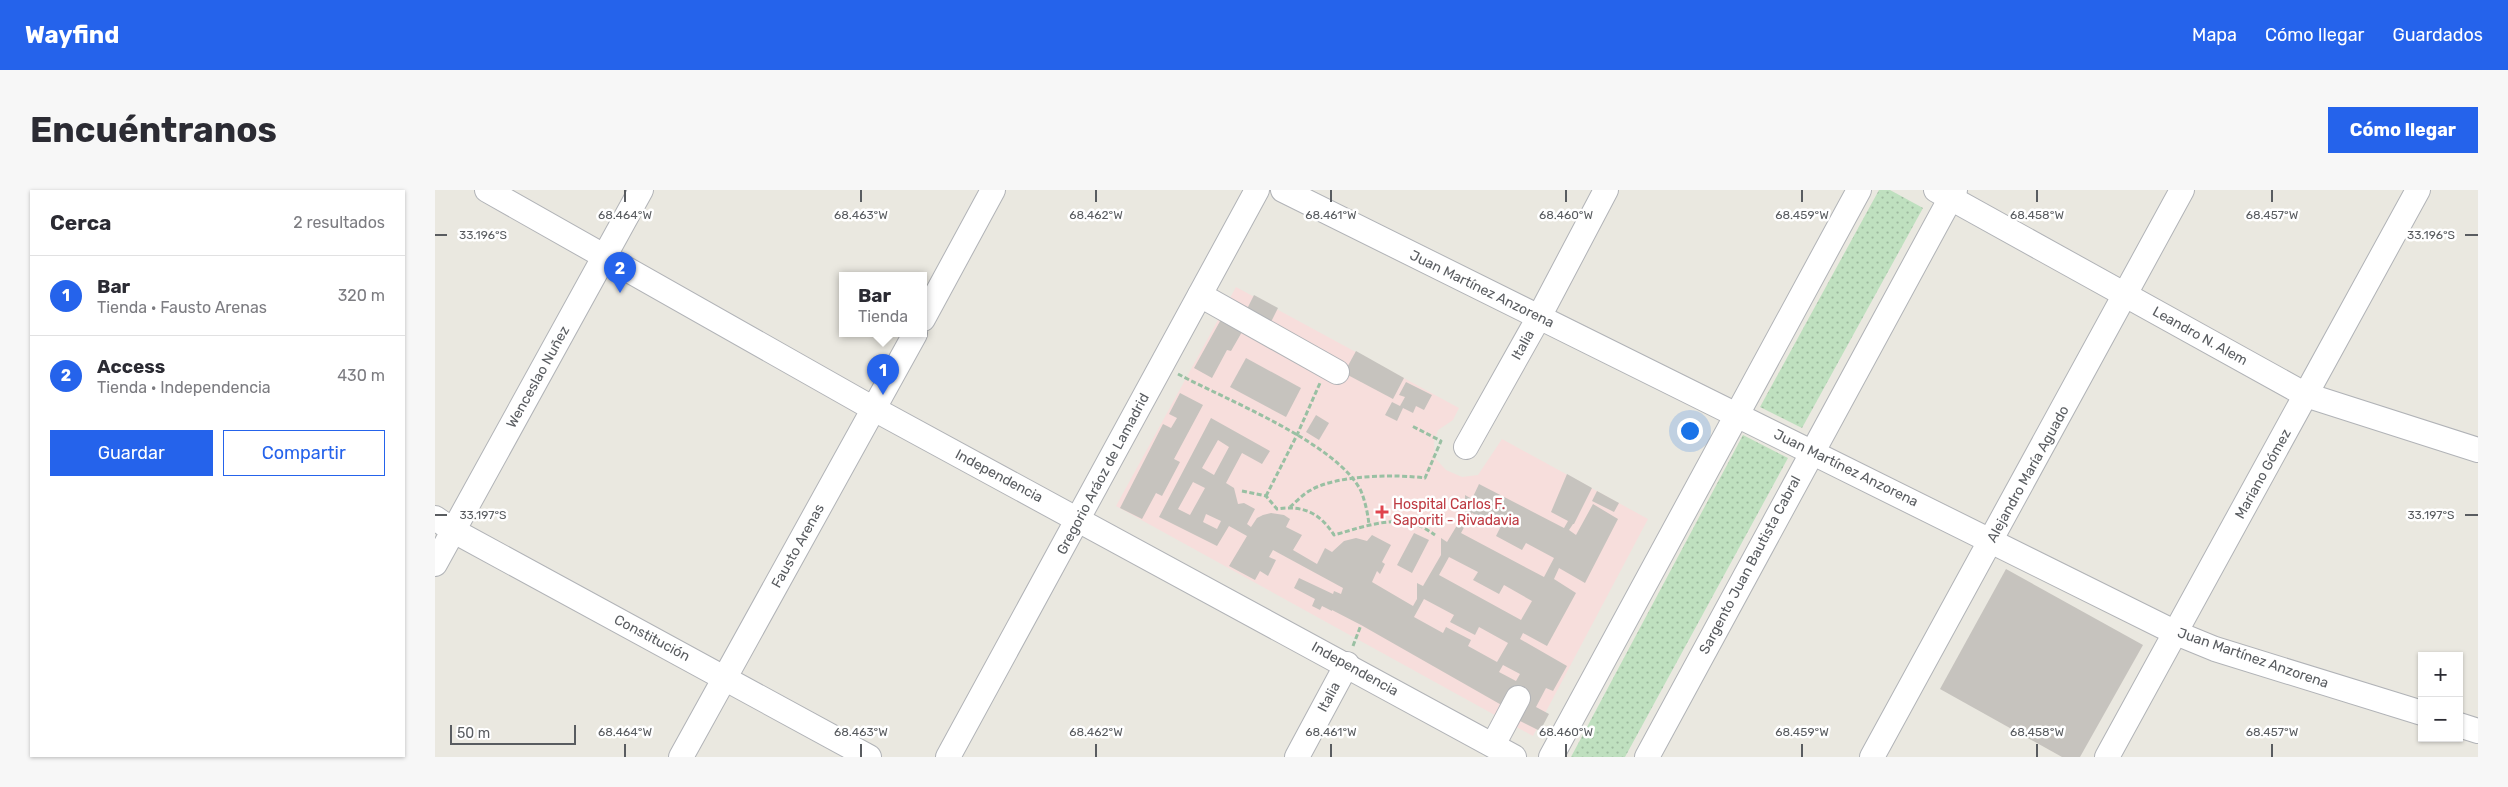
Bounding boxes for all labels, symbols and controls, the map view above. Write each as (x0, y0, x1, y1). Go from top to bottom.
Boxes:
text: Wayfind (25, 21, 119, 49)
text: Mapa (2192, 24, 2237, 46)
text: Cómo llegar (2265, 24, 2364, 46)
text: Guardados (2392, 24, 2483, 46)
button: Cómo llegar (2328, 107, 2478, 153)
text: Encuéntranos (30, 109, 277, 151)
text: 68.464°W (598, 208, 652, 222)
text: 68.463°W (834, 208, 888, 222)
text: 68.462°W (1069, 208, 1123, 222)
text: 68.461°W (1305, 208, 1357, 222)
text: 68.460°W (1539, 208, 1593, 222)
text: 68.459°W (1775, 208, 1829, 222)
text: 68.458°W (2010, 208, 2064, 222)
text: 68.457°W (2246, 208, 2299, 222)
text: Cerca (50, 210, 111, 235)
text: 2 resultados (293, 213, 385, 232)
text: 33.196°S (459, 228, 507, 242)
text: 33.196°S (2407, 228, 2455, 242)
street label: Juan Martínez Anzorena (1407, 247, 1557, 331)
pin: 2 (604, 252, 636, 293)
popup (839, 272, 927, 337)
text: Bar (97, 275, 130, 298)
text: Bar (858, 284, 891, 307)
text: 1 (62, 286, 70, 305)
text: 320 m (338, 286, 385, 305)
text: Tienda · Fausto Arenas (97, 298, 267, 317)
street label: Leandro N. Alem (2149, 303, 2251, 369)
text: Tienda (858, 307, 908, 326)
street label: Wenceslao Nuñez (503, 323, 573, 431)
street label: Italia (1508, 327, 1538, 363)
pin: 1 (867, 354, 899, 395)
text: Access (97, 355, 165, 378)
text: 2 (61, 366, 71, 385)
text: 430 m (337, 366, 385, 385)
text: Tienda · Independencia (97, 378, 271, 397)
street label: Gregorio Aráoz de Lamadrid (1053, 390, 1153, 558)
street label: Alejandro María Aguado (1983, 403, 2073, 545)
your location (1677, 418, 1703, 444)
street label: Juan Martínez Anzorena (1771, 426, 1921, 510)
street label: Mariano Gómez (2231, 426, 2295, 522)
button: Guardar (50, 430, 213, 476)
button: Compartir (223, 430, 385, 476)
street label: Independencia (952, 446, 1046, 506)
street label: Sargento Juan Bautista Cabral (1696, 473, 1804, 657)
place label: Hospital Carlos F. Saporiti - Rivadavia (1393, 496, 1520, 529)
street label: Fausto Arenas (768, 501, 828, 591)
marker: Hospital Carlos F. Saporiti - Rivadavia (1375, 505, 1389, 519)
text: 33.197°S (459, 508, 507, 522)
text: 33.197°S (2407, 508, 2455, 522)
street label: Constitución (611, 611, 693, 665)
street label: Juan Martínez Anzorena (2175, 624, 2331, 692)
street label: Independencia (1309, 638, 1401, 700)
map controls (2418, 652, 2463, 742)
button: + (2418, 652, 2463, 697)
street label: Italia (1314, 679, 1344, 715)
button: − (2418, 697, 2463, 742)
scale bar (450, 722, 576, 745)
text: 50 m (457, 725, 490, 742)
text: 68.464°W (598, 725, 652, 739)
text: 68.463°W (834, 725, 888, 739)
text: 68.462°W (1069, 725, 1123, 739)
text: 68.461°W (1305, 725, 1357, 739)
text: 68.460°W (1539, 725, 1593, 739)
text: 68.459°W (1775, 725, 1829, 739)
text: 68.458°W (2010, 725, 2064, 739)
text: 68.457°W (2246, 725, 2299, 739)

